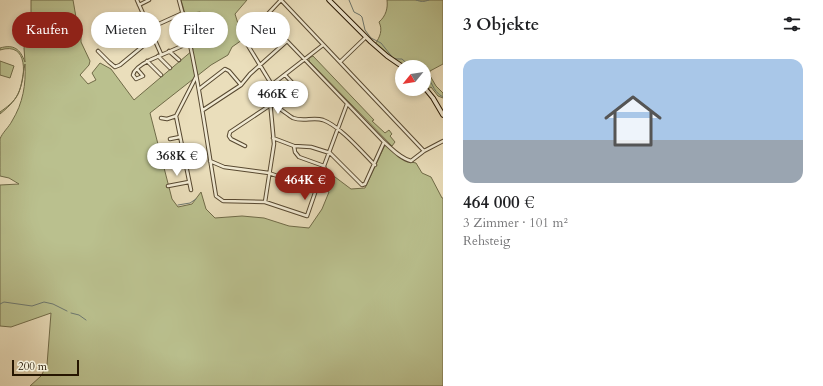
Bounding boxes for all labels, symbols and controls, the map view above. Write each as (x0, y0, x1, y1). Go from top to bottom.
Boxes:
chip: Kaufen (12, 12, 83, 48)
chip: Mieten (91, 12, 161, 48)
chip: Filter (169, 12, 228, 48)
chip: Neu (236, 12, 290, 48)
text: 3 Objekte (463, 13, 539, 36)
icon: filters (781, 13, 803, 35)
north arrow (395, 60, 431, 96)
map controls (395, 60, 431, 96)
pin: 466K € (245, 81, 311, 115)
text: 466K € (257, 85, 299, 103)
icon: home (597, 85, 669, 157)
pin: 368K € (144, 143, 210, 177)
text: 368K € (156, 147, 198, 165)
pin: 464K € (272, 167, 338, 201)
text: 464K € (284, 171, 326, 189)
text: 464 000 € (463, 191, 535, 214)
text: 3 Zimmer · 101 m² (463, 214, 568, 232)
text: Rehsteig (463, 232, 510, 250)
scale bar (12, 358, 79, 377)
text: 200 m (18, 359, 47, 374)

